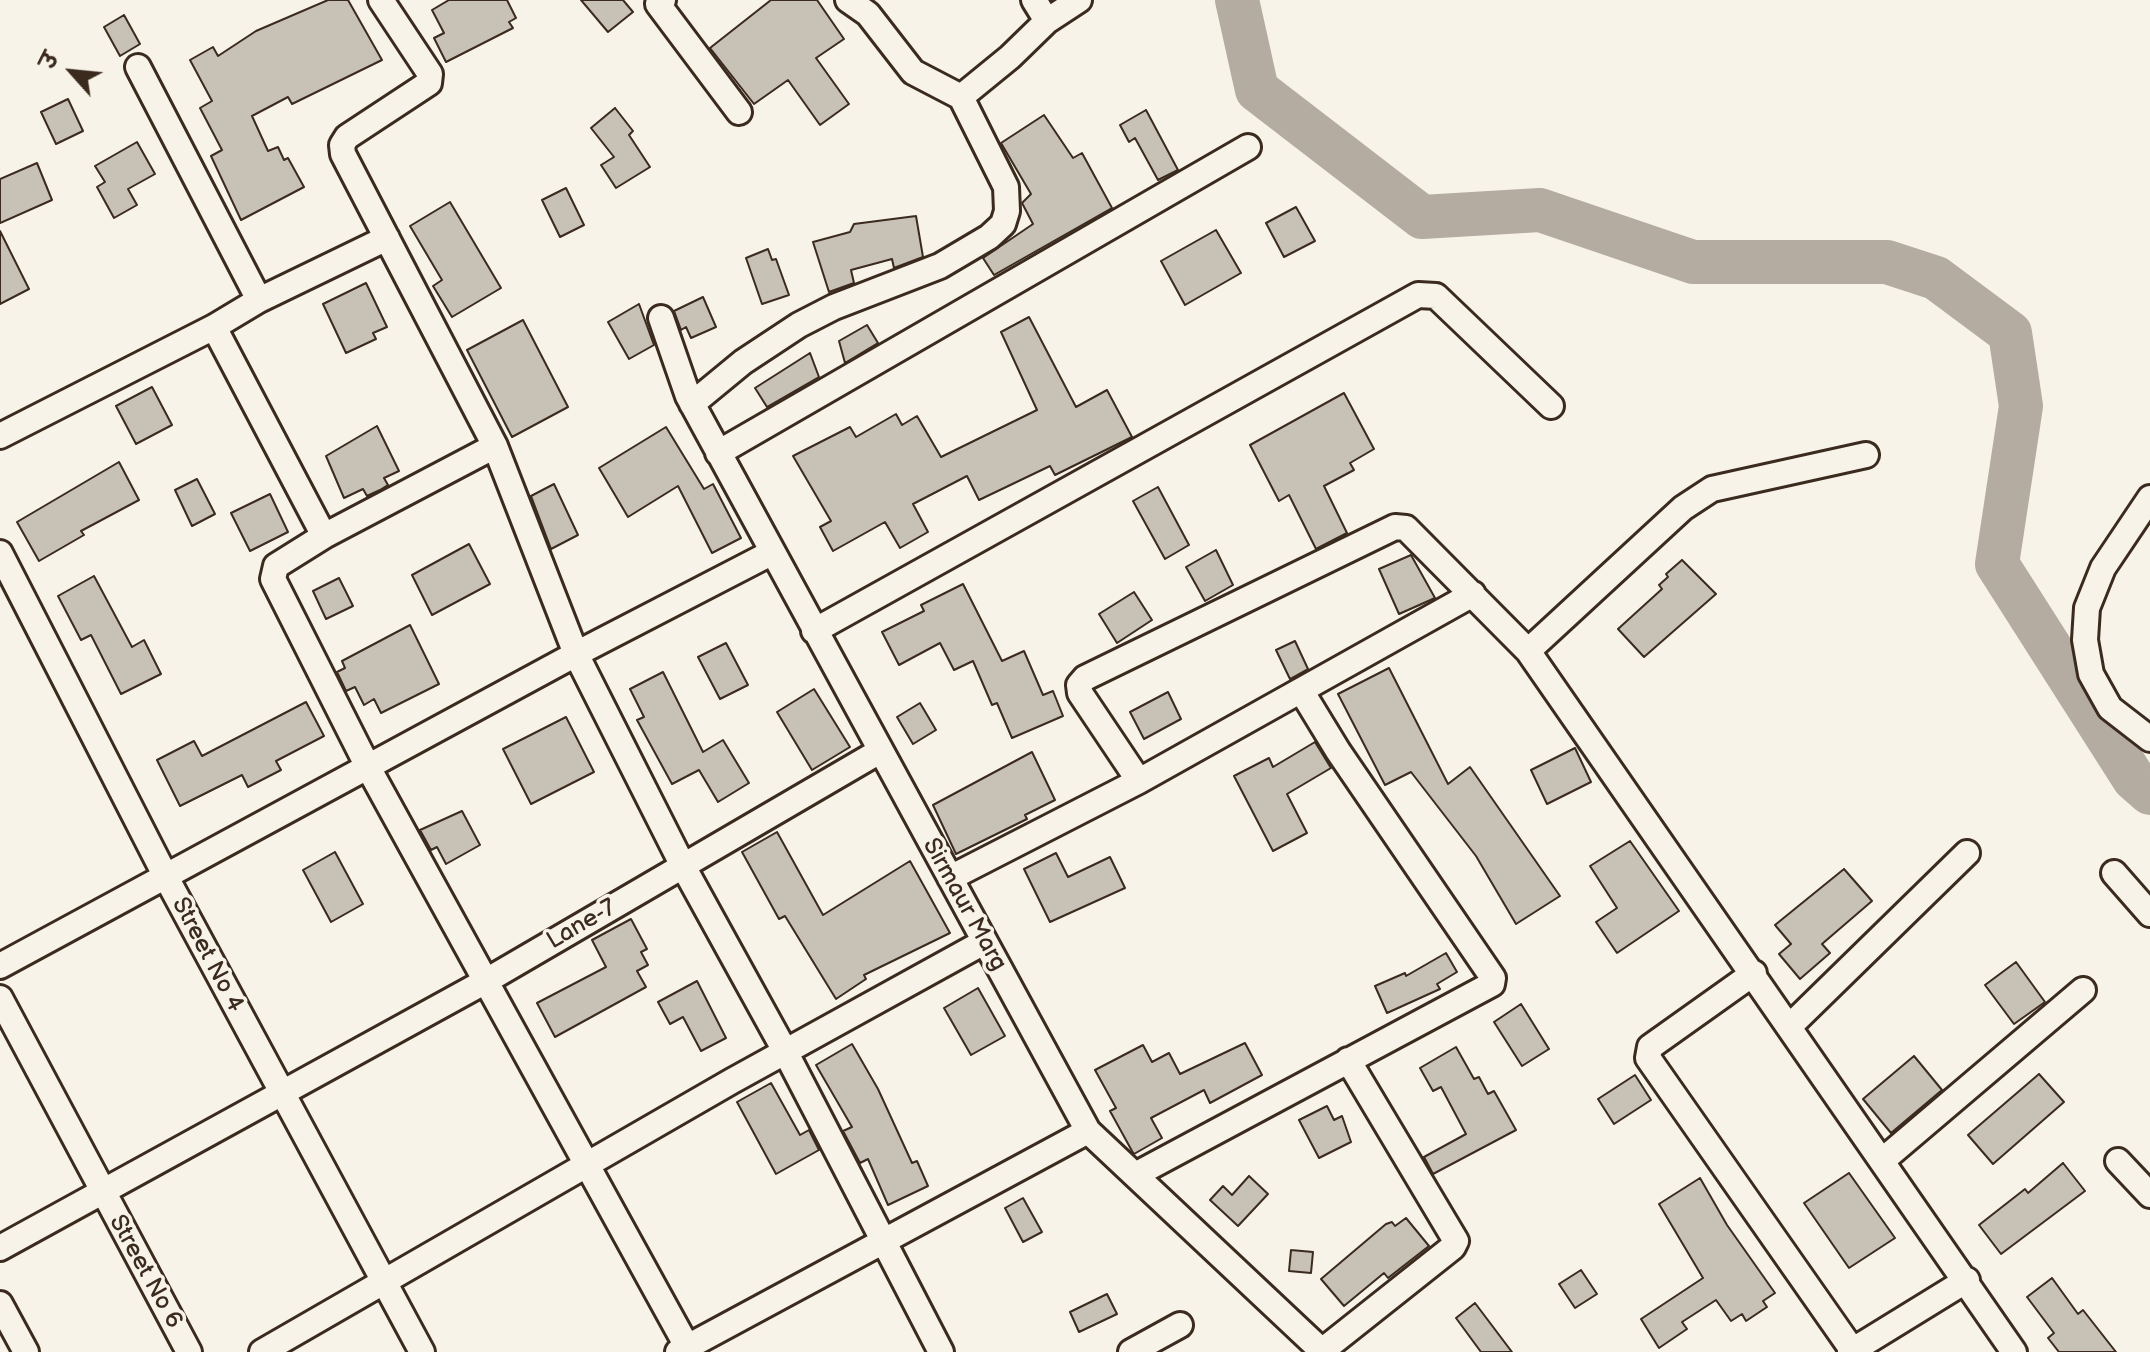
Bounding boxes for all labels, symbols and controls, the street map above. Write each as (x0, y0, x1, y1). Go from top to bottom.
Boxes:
north arrow (32, 32, 112, 112)
text: उ (35, 48, 66, 74)
street label: Sirmaur Marg (916, 834, 1012, 976)
street label: Street No 4 (165, 893, 249, 1017)
street label: Lane-7 (542, 894, 622, 956)
street label: Street No 6 (102, 1210, 188, 1334)

